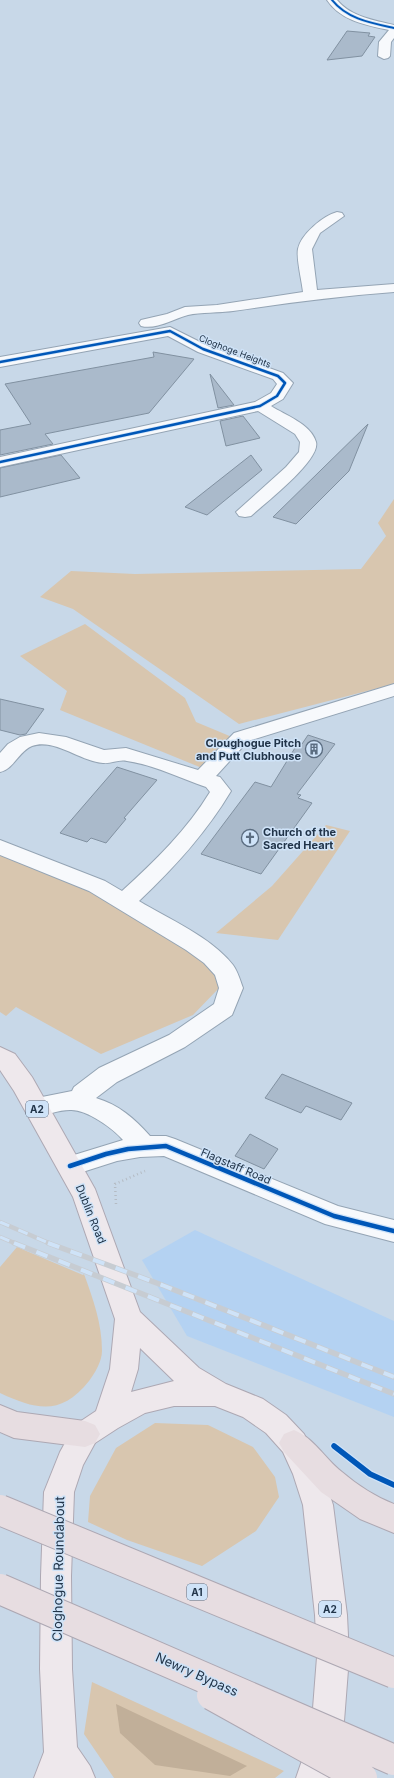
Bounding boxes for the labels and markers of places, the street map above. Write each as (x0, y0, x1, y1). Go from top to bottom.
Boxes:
place label: Cloughogue Pitch and Putt Clubhouse (196, 736, 301, 763)
building icon: Cloughogue Pitch and Putt Clubhouse (304, 739, 324, 759)
place label: Church of the Sacred Heart (263, 825, 337, 852)
church icon: Church of the Sacred Heart (240, 828, 260, 848)

